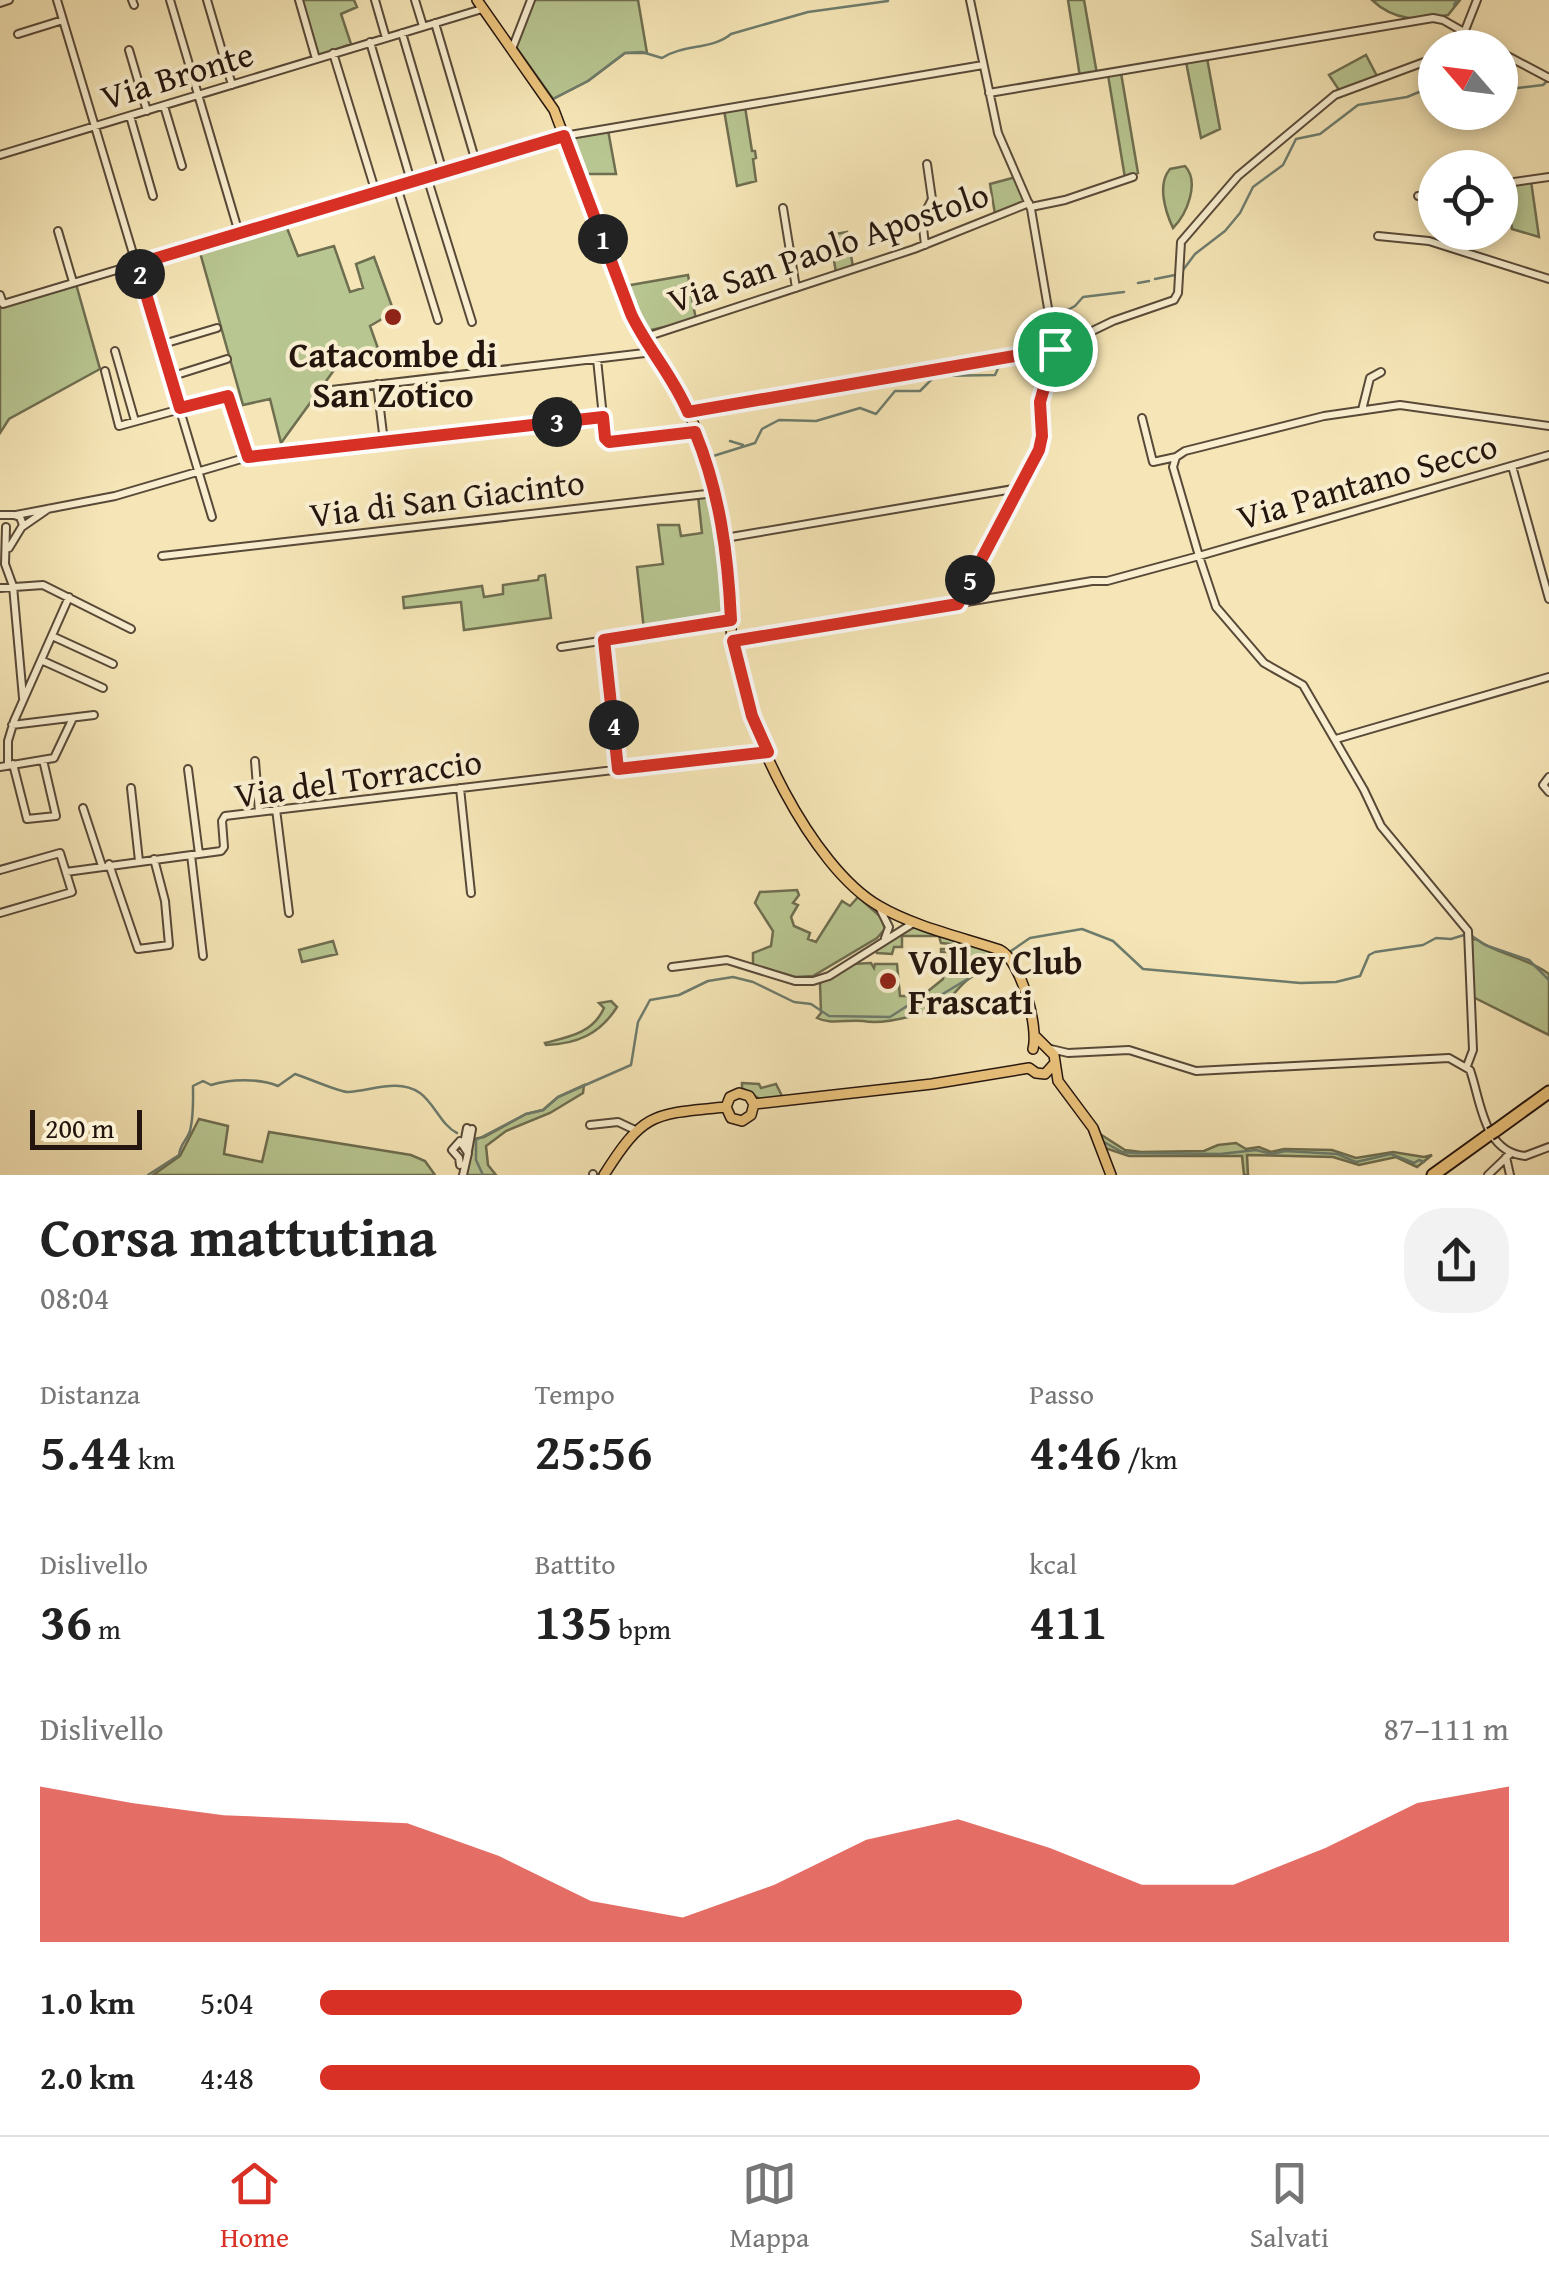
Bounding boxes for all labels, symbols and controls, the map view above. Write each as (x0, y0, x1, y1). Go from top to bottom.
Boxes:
street label: Via Bronte (94, 28, 260, 122)
north arrow (1418, 30, 1518, 130)
map controls (1418, 30, 1518, 250)
button: locate (1418, 150, 1518, 250)
street label: Via San Paolo Apostolo (661, 168, 995, 326)
pin: 1 (578, 214, 628, 264)
text: 1 (596, 218, 610, 259)
pin: 2 (115, 249, 165, 299)
text: 2 (133, 253, 147, 294)
marker: Catacombe di San Zotico (382, 306, 404, 328)
pin (1013, 307, 1098, 392)
icon: arrive (1028, 322, 1083, 377)
place label: Catacombe di San Zotico (289, 329, 497, 420)
pin: 3 (532, 397, 582, 447)
text: 3 (550, 401, 564, 442)
street label: Via Pantano Secco (1231, 419, 1503, 543)
street label: Via di San Giacinto (307, 456, 587, 540)
pin: 5 (945, 555, 995, 605)
text: 5 (963, 559, 977, 600)
pin: 4 (589, 700, 639, 750)
text: 4 (607, 704, 621, 745)
street label: Via del Torraccio (231, 735, 485, 821)
place label: Volley Club Frascati (908, 936, 1082, 1027)
marker: Volley Club Frascati (877, 970, 899, 992)
scale bar (30, 1105, 142, 1150)
text: 200 m (45, 1107, 114, 1148)
text: Corsa mattutina (40, 1196, 437, 1276)
button: share (1404, 1208, 1509, 1313)
text: 08:04 (40, 1274, 109, 1321)
text: Distanza (40, 1373, 140, 1414)
text: Tempo (535, 1373, 615, 1414)
text: Passo (1029, 1373, 1094, 1414)
text: 5.44 (40, 1414, 132, 1487)
text: 25:56 (535, 1414, 652, 1487)
text: 4:46 (1029, 1414, 1121, 1487)
text: km (132, 1438, 175, 1479)
text: /km (1121, 1438, 1178, 1479)
text: Dislivello (40, 1543, 148, 1584)
text: Battito (535, 1543, 616, 1584)
text: kcal (1029, 1543, 1077, 1584)
text: 36 (40, 1584, 92, 1657)
text: 135 (535, 1584, 612, 1657)
text: 411 (1029, 1584, 1107, 1657)
text: m (92, 1608, 121, 1649)
text: bpm (612, 1608, 671, 1649)
text: Dislivello (40, 1705, 164, 1752)
text: 87–111 m (1384, 1705, 1509, 1752)
text: 1.0 km (40, 1979, 135, 2026)
text: 5:04 (200, 1979, 254, 2026)
text: 2.0 km (40, 2054, 135, 2101)
text: 4:48 (200, 2054, 254, 2101)
tab: Home (220, 2156, 289, 2257)
tab: Mappa (730, 2156, 809, 2257)
tab: Salvati (1250, 2156, 1329, 2257)

